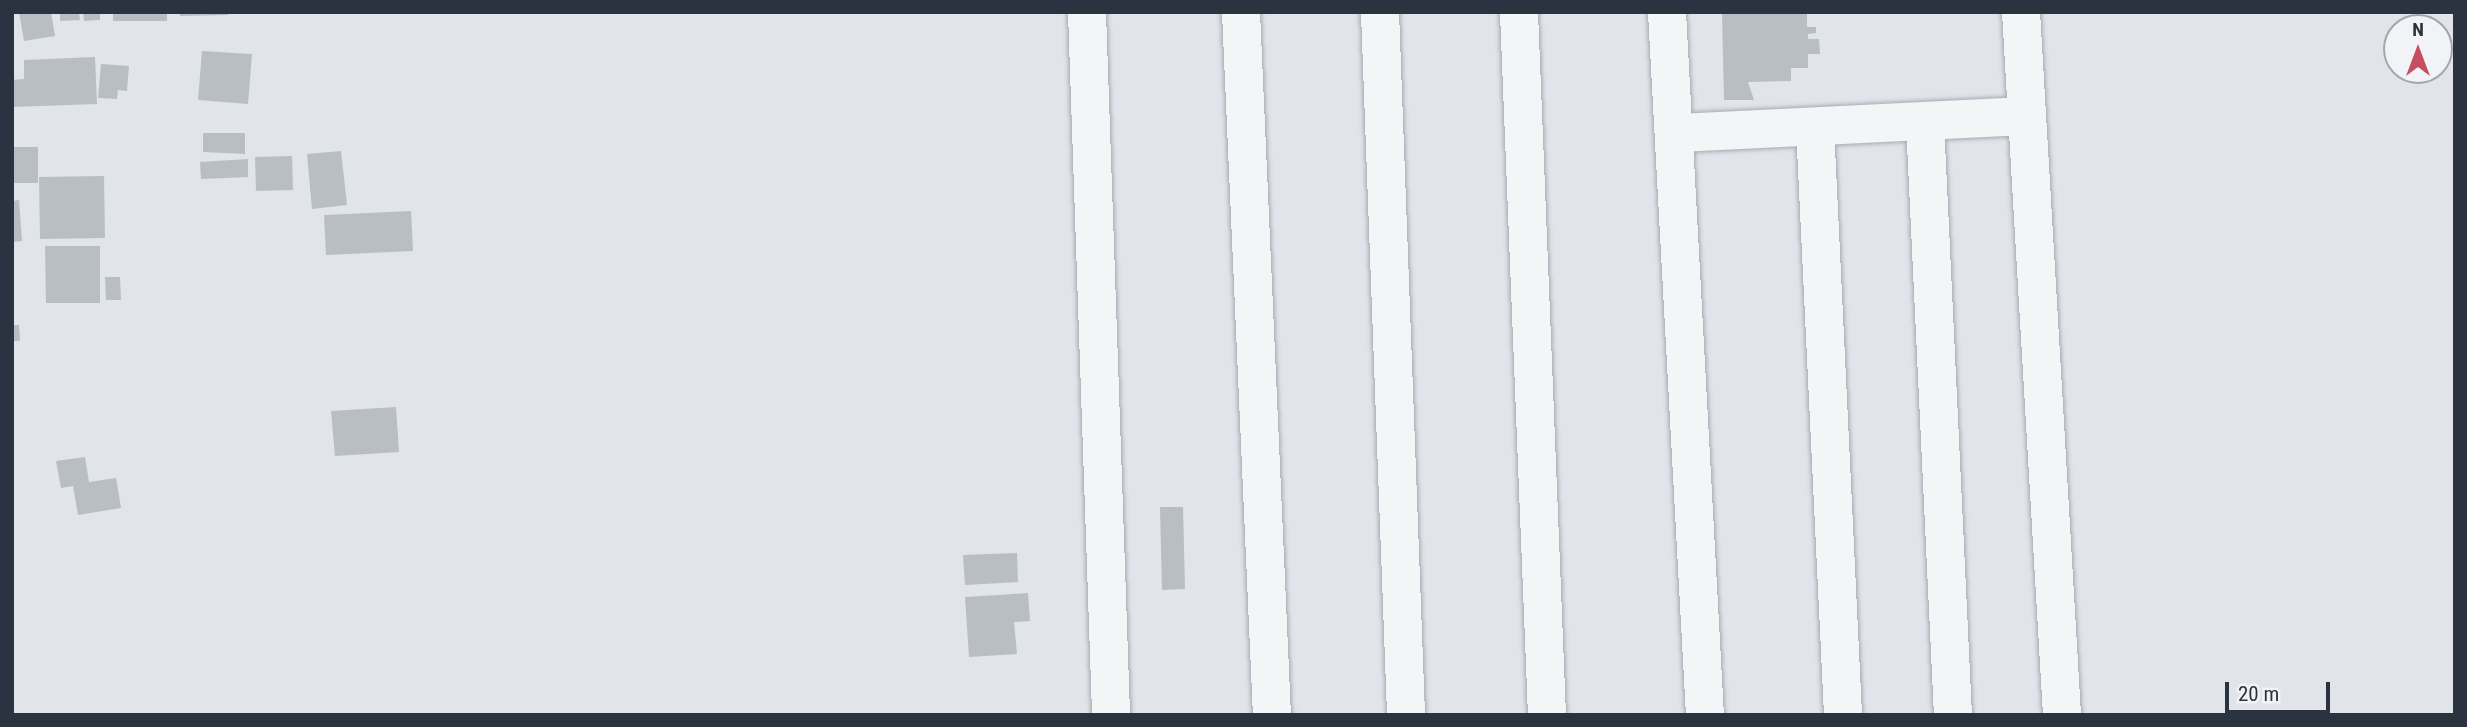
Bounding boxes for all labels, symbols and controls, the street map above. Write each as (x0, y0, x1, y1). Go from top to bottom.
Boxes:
north arrow (2383, 14, 2453, 84)
text: N (2412, 18, 2424, 41)
scale bar (2229, 668, 2334, 712)
text: 20 m (2238, 682, 2279, 706)

